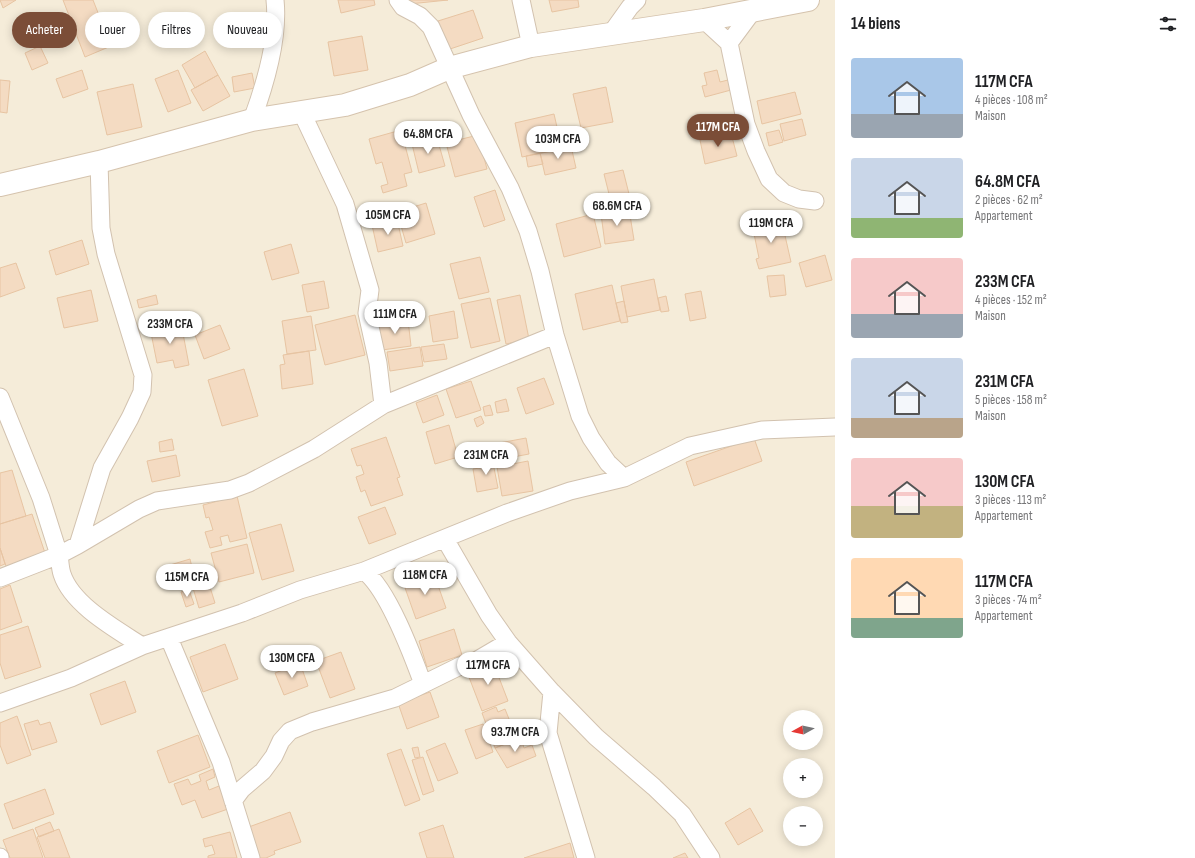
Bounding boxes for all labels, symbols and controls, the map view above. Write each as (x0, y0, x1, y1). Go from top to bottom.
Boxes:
chip: Acheter (12, 12, 77, 48)
chip: Louer (85, 12, 140, 48)
chip: Filtres (148, 12, 205, 48)
chip: Nouveau (213, 12, 282, 48)
icon: filters (1157, 13, 1179, 35)
text: 14 biens (851, 14, 901, 34)
text: 117M CFA (975, 72, 1032, 92)
icon: home (883, 74, 931, 122)
text: 4 pièces · 108 m² (975, 92, 1048, 108)
text: Maison (975, 108, 1006, 124)
pin: 117M CFA (677, 114, 759, 148)
text: 117M CFA (696, 119, 740, 135)
pin: 64.8M CFA (382, 121, 474, 155)
text: 64.8M CFA (403, 126, 453, 142)
pin: 103M CFA (517, 126, 599, 160)
text: 103M CFA (535, 131, 581, 147)
text: 64.8M CFA (975, 172, 1040, 192)
icon: home (883, 174, 931, 222)
text: 2 pièces · 62 m² (975, 192, 1043, 208)
pin: 68.6M CFA (571, 193, 663, 227)
text: 68.6M CFA (592, 198, 642, 214)
pin: 105M CFA (347, 202, 429, 236)
text: 105M CFA (365, 207, 411, 223)
text: Appartement (975, 208, 1033, 224)
pin: 119M CFA (730, 210, 812, 244)
text: 119M CFA (749, 215, 793, 231)
text: 233M CFA (975, 272, 1035, 292)
icon: home (883, 274, 931, 322)
text: 4 pièces · 152 m² (975, 292, 1047, 308)
pin: 111M CFA (354, 301, 436, 335)
text: 111M CFA (373, 306, 417, 322)
text: Maison (975, 308, 1006, 324)
pin: 233M CFA (129, 311, 211, 345)
text: 233M CFA (147, 316, 193, 332)
text: 231M CFA (975, 372, 1034, 392)
icon: home (883, 374, 931, 422)
text: 5 pièces · 158 m² (975, 392, 1047, 408)
text: Maison (975, 408, 1006, 424)
pin: 231M CFA (445, 442, 527, 476)
text: 231M CFA (464, 447, 508, 463)
text: 130M CFA (975, 472, 1034, 492)
icon: home (883, 474, 931, 522)
text: 3 pièces · 113 m² (975, 492, 1046, 508)
text: Appartement (975, 508, 1033, 524)
pin: 118M CFA (384, 562, 466, 596)
pin: 115M CFA (146, 564, 228, 598)
text: 118M CFA (403, 567, 447, 583)
text: 115M CFA (165, 569, 209, 585)
text: 117M CFA (975, 572, 1032, 592)
icon: home (883, 574, 931, 622)
text: 3 pièces · 74 m² (975, 592, 1042, 608)
text: Appartement (975, 608, 1033, 624)
pin: 130M CFA (251, 645, 333, 679)
text: 130M CFA (269, 650, 315, 666)
pin: 117M CFA (447, 652, 529, 686)
text: 117M CFA (466, 657, 510, 673)
north arrow (783, 710, 823, 750)
map controls (783, 710, 823, 846)
pin: 93.7M CFA (469, 719, 561, 753)
text: 93.7M CFA (491, 724, 539, 740)
button: + (783, 758, 823, 798)
button: − (783, 806, 823, 846)

